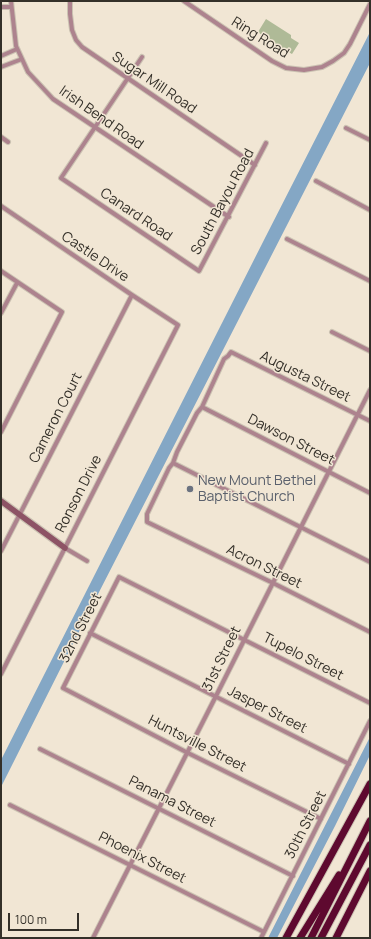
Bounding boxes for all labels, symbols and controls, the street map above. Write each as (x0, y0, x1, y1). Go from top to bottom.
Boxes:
street label: Ring Road (228, 14, 292, 62)
street label: Sugar Mill Road (109, 49, 199, 117)
street label: Irish Bend Road (56, 83, 146, 153)
street label: South Bayou Road (188, 146, 258, 258)
street label: Canard Road (97, 185, 175, 245)
street label: Castle Drive (58, 228, 132, 286)
street label: Augusta Street (257, 348, 353, 406)
street label: Cameron Court (26, 370, 86, 466)
street label: Dawson Street (245, 411, 337, 469)
street label: Ronson Drive (52, 452, 106, 536)
place label: New Mount Bethel Baptist Church (198, 473, 316, 506)
marker: New Mount Bethel Baptist Church (185, 484, 195, 494)
street label: Acron Street (223, 541, 305, 593)
street label: 32nd Street (56, 590, 106, 666)
street label: 31st Street (199, 624, 245, 694)
street label: Tupelo Street (260, 630, 346, 684)
street label: Jasper Street (224, 683, 310, 737)
street label: Huntsville Street (145, 712, 249, 776)
street label: Panama Street (126, 773, 218, 831)
street label: 30th Street (282, 788, 330, 862)
street label: Phoenix Street (95, 829, 189, 887)
scale bar (10, 905, 81, 931)
text: 100 m (15, 911, 47, 928)

